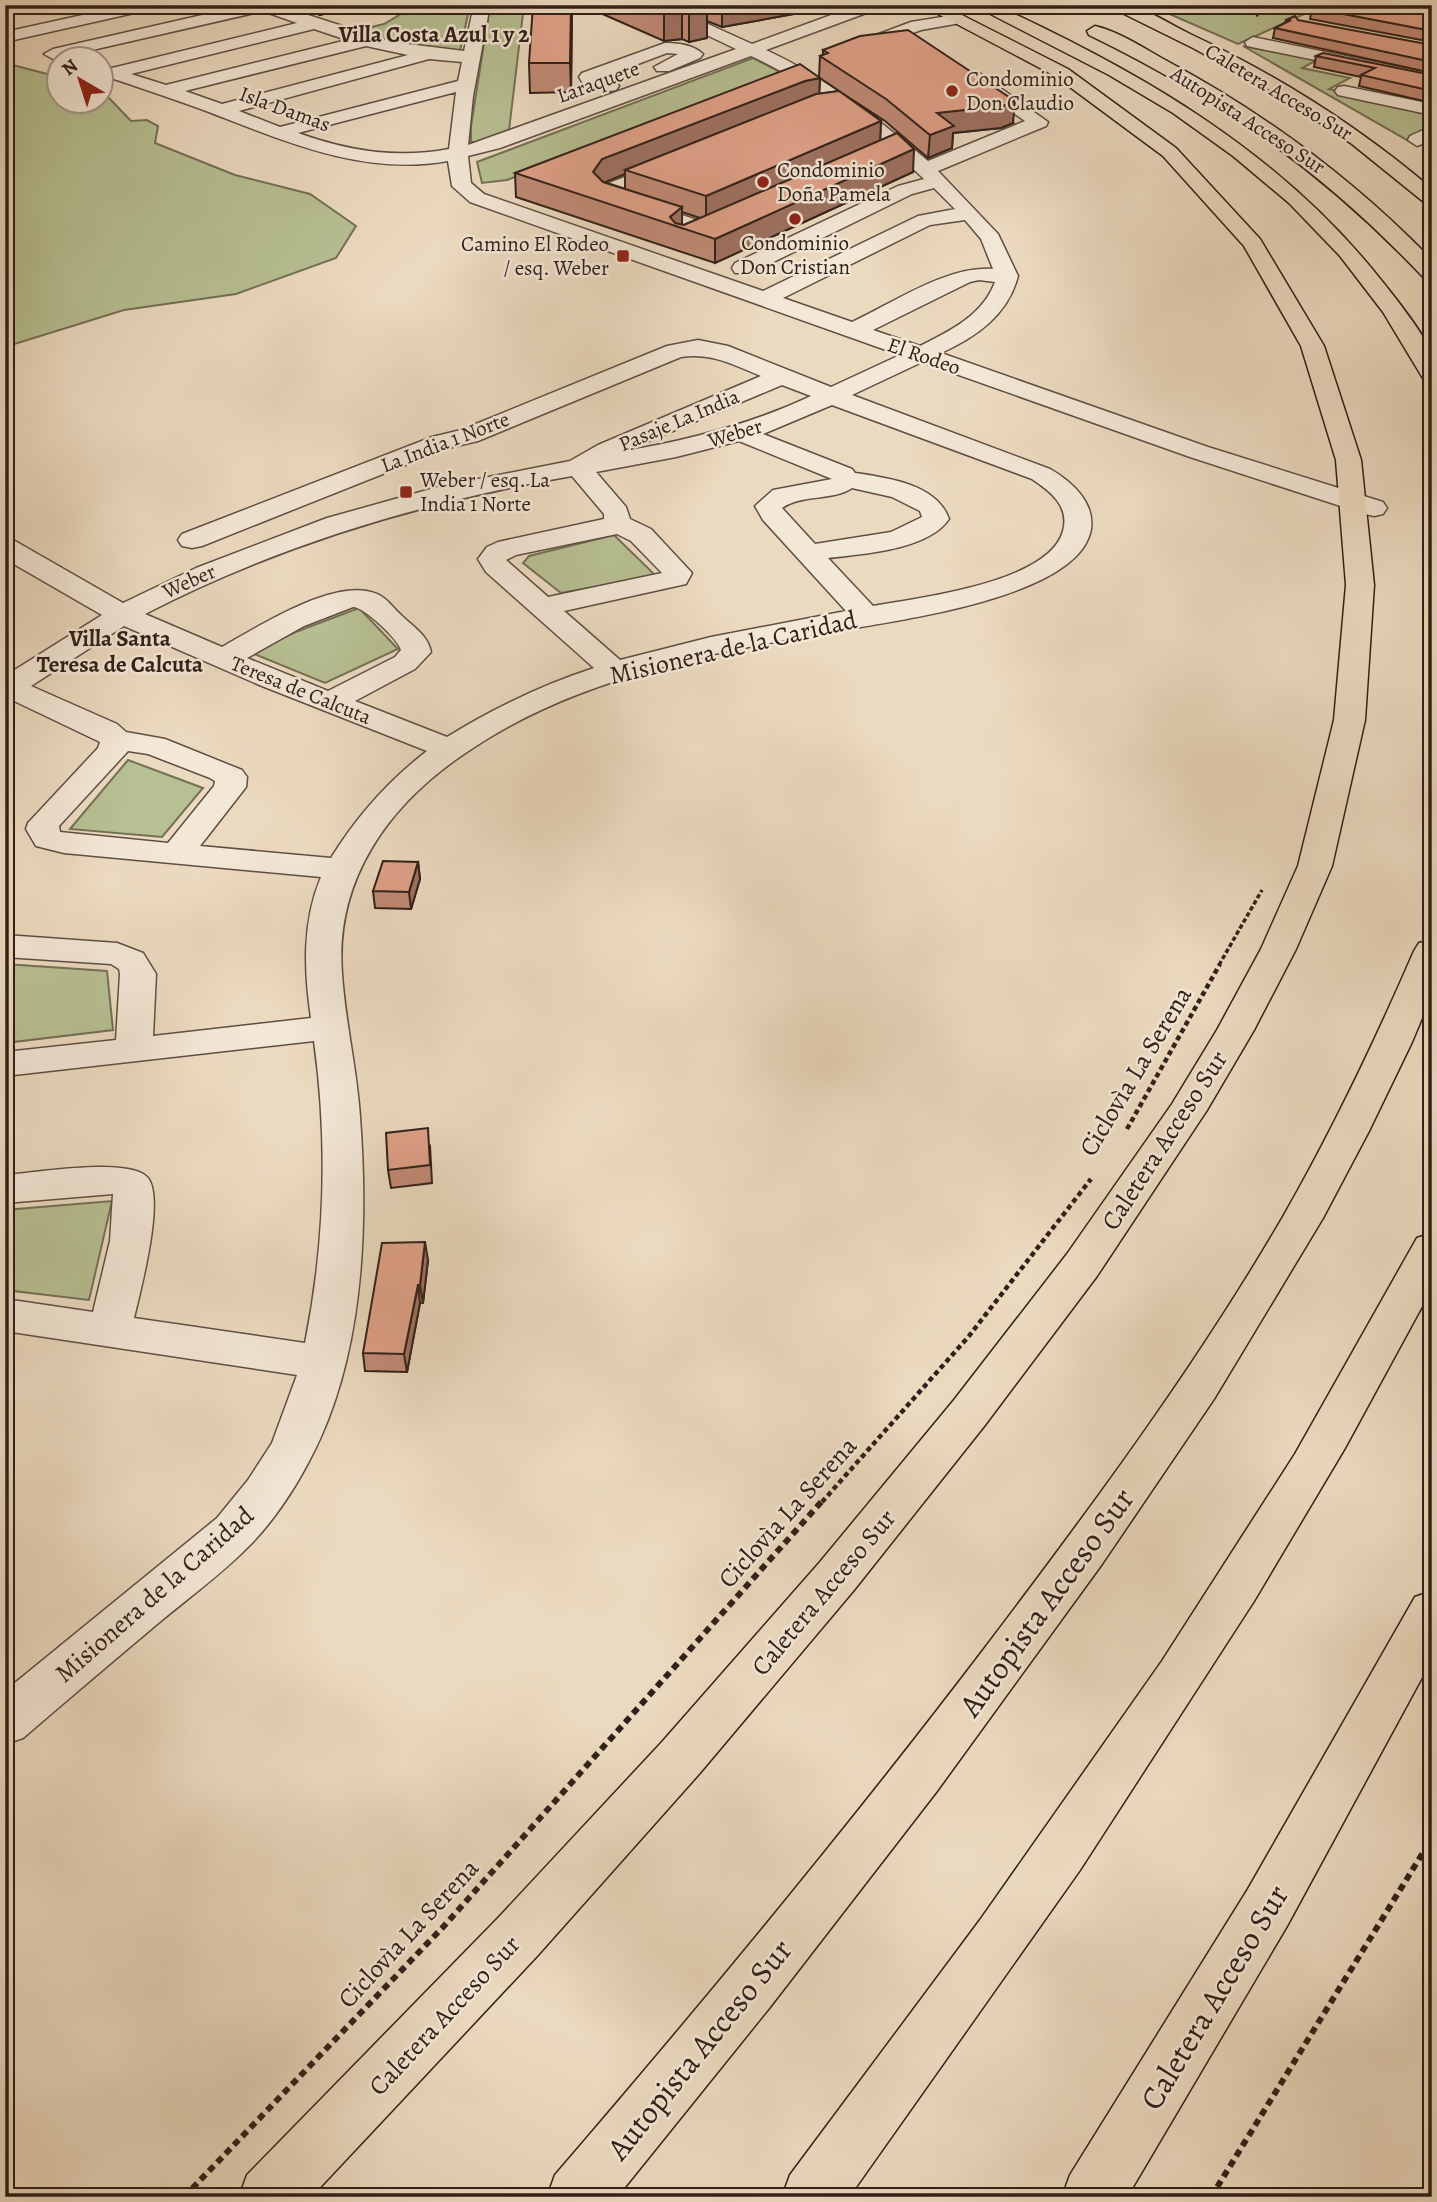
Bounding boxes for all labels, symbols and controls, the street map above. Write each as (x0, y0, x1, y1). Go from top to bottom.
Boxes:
district label: Villa Costa Azul 1 y 2 (338, 19, 529, 50)
street label: Caletera Acceso Sur (1200, 37, 1358, 147)
north arrow (46, 46, 116, 116)
text: N (56, 53, 84, 82)
street label: Laraquete (553, 54, 643, 110)
street label: Autopista Acceso Sur (1164, 59, 1331, 180)
place label: Condominio Don Claudio (966, 65, 1074, 117)
street label: Isla Damas (236, 80, 334, 138)
marker: Condominio Don Claudio (944, 83, 960, 99)
place label: Condominio Doña Pamela (777, 156, 891, 208)
marker: Condominio Doña Pamela (755, 174, 771, 190)
marker: Condominio Don Cristian (787, 211, 803, 227)
place label: Condominio Don Cristian (740, 229, 850, 281)
place label: Camino El Rodeo / esq. Weber (461, 230, 609, 282)
marker: Camino El Rodeo / esq. Weber (615, 248, 631, 264)
street label: El Rodeo (884, 330, 964, 382)
street label: Pasaje La India (614, 382, 744, 458)
street label: La India 1 Norte (377, 405, 513, 479)
street label: Weber (703, 411, 766, 455)
place label: Weber / esq. La India 1 Norte (419, 466, 550, 518)
marker: Weber / esq. La India 1 Norte (398, 484, 414, 500)
street label: Weber (157, 557, 220, 605)
street label: Misionera de la Caridad (606, 602, 860, 693)
district label: Villa Santa Teresa de Calcuta (37, 623, 203, 680)
street label: Teresa de Calcuta (227, 649, 376, 731)
street label: Ciclovìa La Serena (1071, 980, 1200, 1163)
street label: Caletera Acceso Sur (1093, 1044, 1236, 1237)
street label: Ciclovìa La Serena (710, 1429, 865, 1595)
street label: Autopista Acceso Sur (947, 1479, 1144, 1726)
street label: Misionera de la Caridad (47, 1498, 261, 1691)
street label: Caletera Acceso Sur (743, 1502, 904, 1683)
street label: Ciclovìa La Serena (330, 1851, 487, 2016)
street label: Caletera Acceso Sur (1129, 1876, 1299, 2118)
street label: Caletera Acceso Sur (361, 1927, 528, 2103)
street label: Autopista Acceso Sur (595, 1929, 802, 2170)

